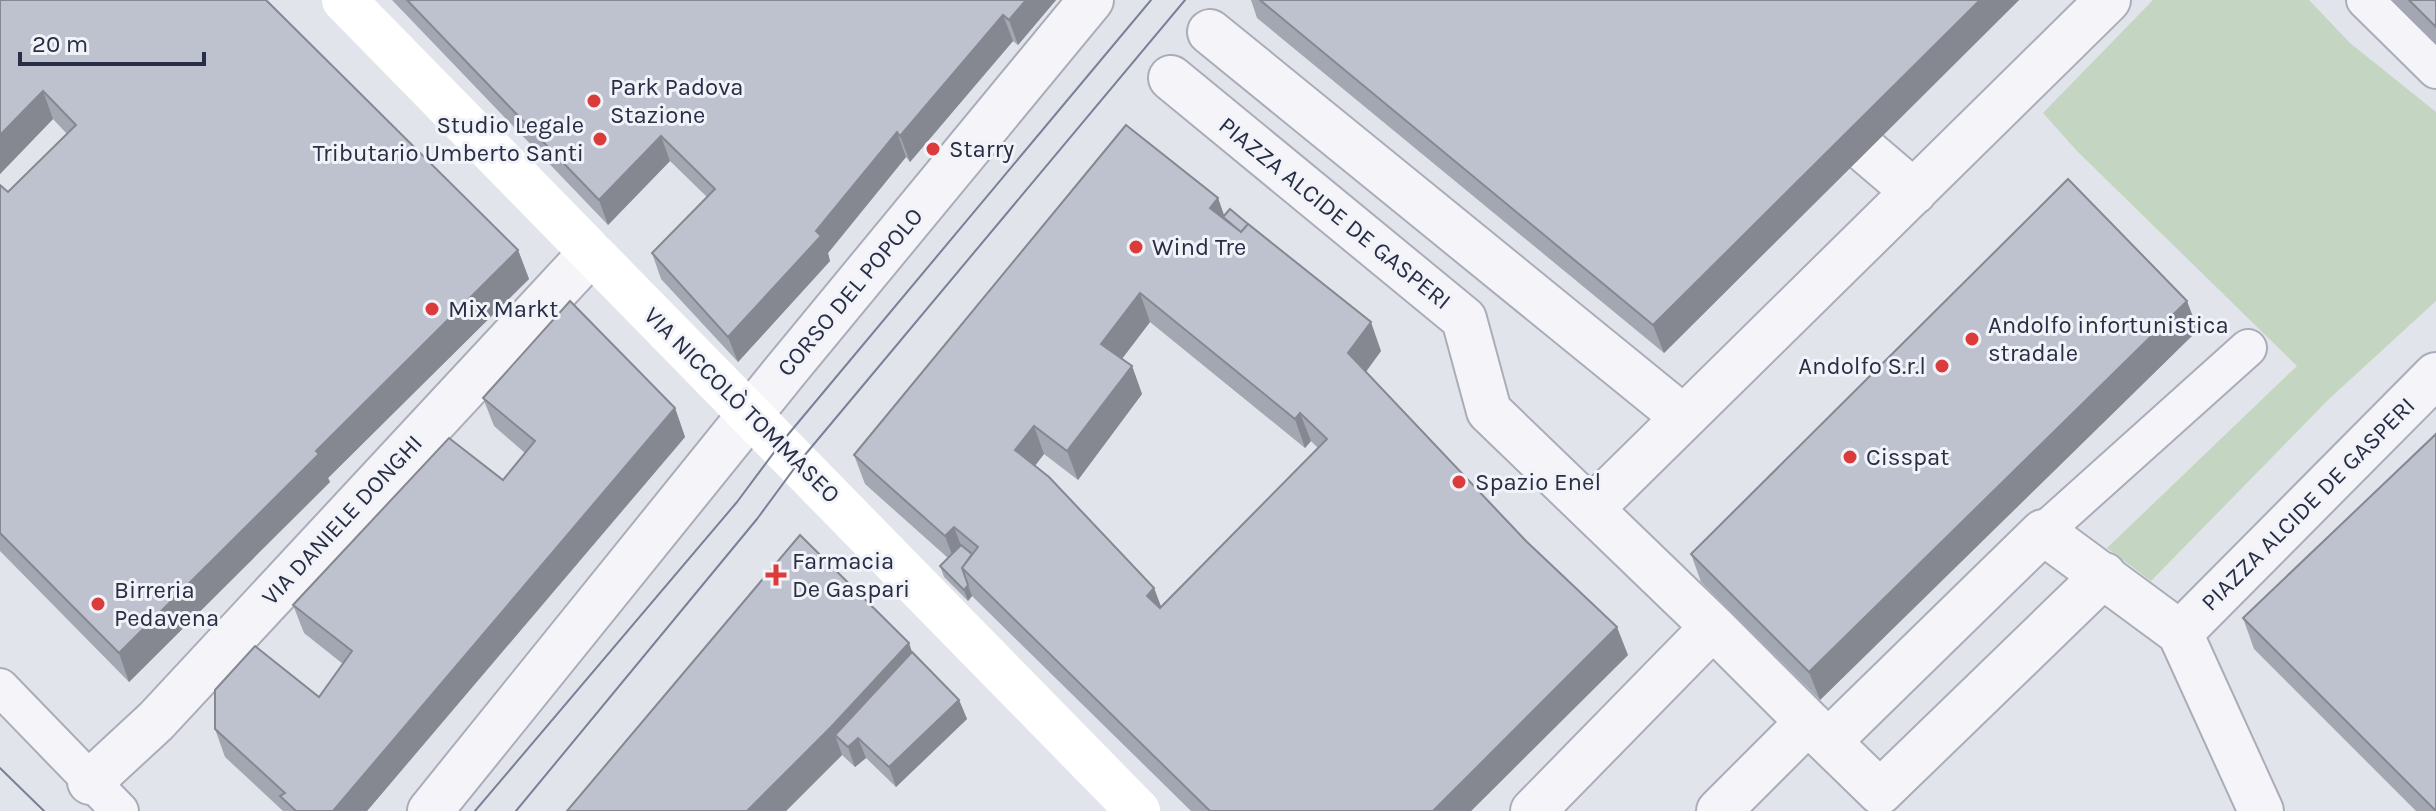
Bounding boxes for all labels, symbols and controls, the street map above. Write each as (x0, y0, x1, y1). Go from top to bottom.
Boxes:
scale bar (20, 16, 204, 66)
text: 20 m (32, 30, 88, 58)
place label: Park Padova Stazione (610, 73, 744, 129)
marker: Park Padova Stazione (585, 92, 603, 110)
place label: Studio Legale Tributario Umberto Santi (313, 111, 584, 167)
street label: PIAZZA ALCIDE DE GASPERI (1213, 111, 1457, 315)
marker: Studio Legale Tributario Umberto Santi (591, 130, 609, 148)
place label: Starry (949, 135, 1014, 163)
marker: Starry (924, 140, 942, 158)
street label: CORSO DEL POPOLO (771, 202, 929, 382)
place label: Wind Tre (1152, 233, 1246, 261)
marker: Wind Tre (1127, 238, 1145, 256)
place label: Mix Markt (448, 295, 558, 323)
marker: Mix Markt (423, 300, 441, 318)
street label: VIA NICCOLÒ TOMMASEO (638, 301, 846, 509)
place label: Andolfo infortunistica stradale (1988, 311, 2229, 367)
marker: Andolfo infortunistica stradale (1963, 330, 1981, 348)
place label: Andolfo S.r.l (1798, 352, 1926, 380)
marker: Andolfo S.r.l (1933, 357, 1951, 375)
street label: PIAZZA ALCIDE DE GASPERI (2196, 392, 2420, 616)
street label: VIA DANIELE DONGHI (256, 429, 428, 611)
place label: Cisspat (1866, 443, 1949, 471)
marker: Cisspat (1841, 448, 1859, 466)
place label: Spazio Enel (1475, 468, 1601, 496)
marker: Spazio Enel (1450, 473, 1468, 491)
place label: Farmacia De Gaspari (792, 547, 910, 603)
marker: Farmacia De Gaspari (767, 566, 785, 584)
place label: Birreria Pedavena (114, 576, 219, 632)
marker: Birreria Pedavena (89, 595, 107, 613)

